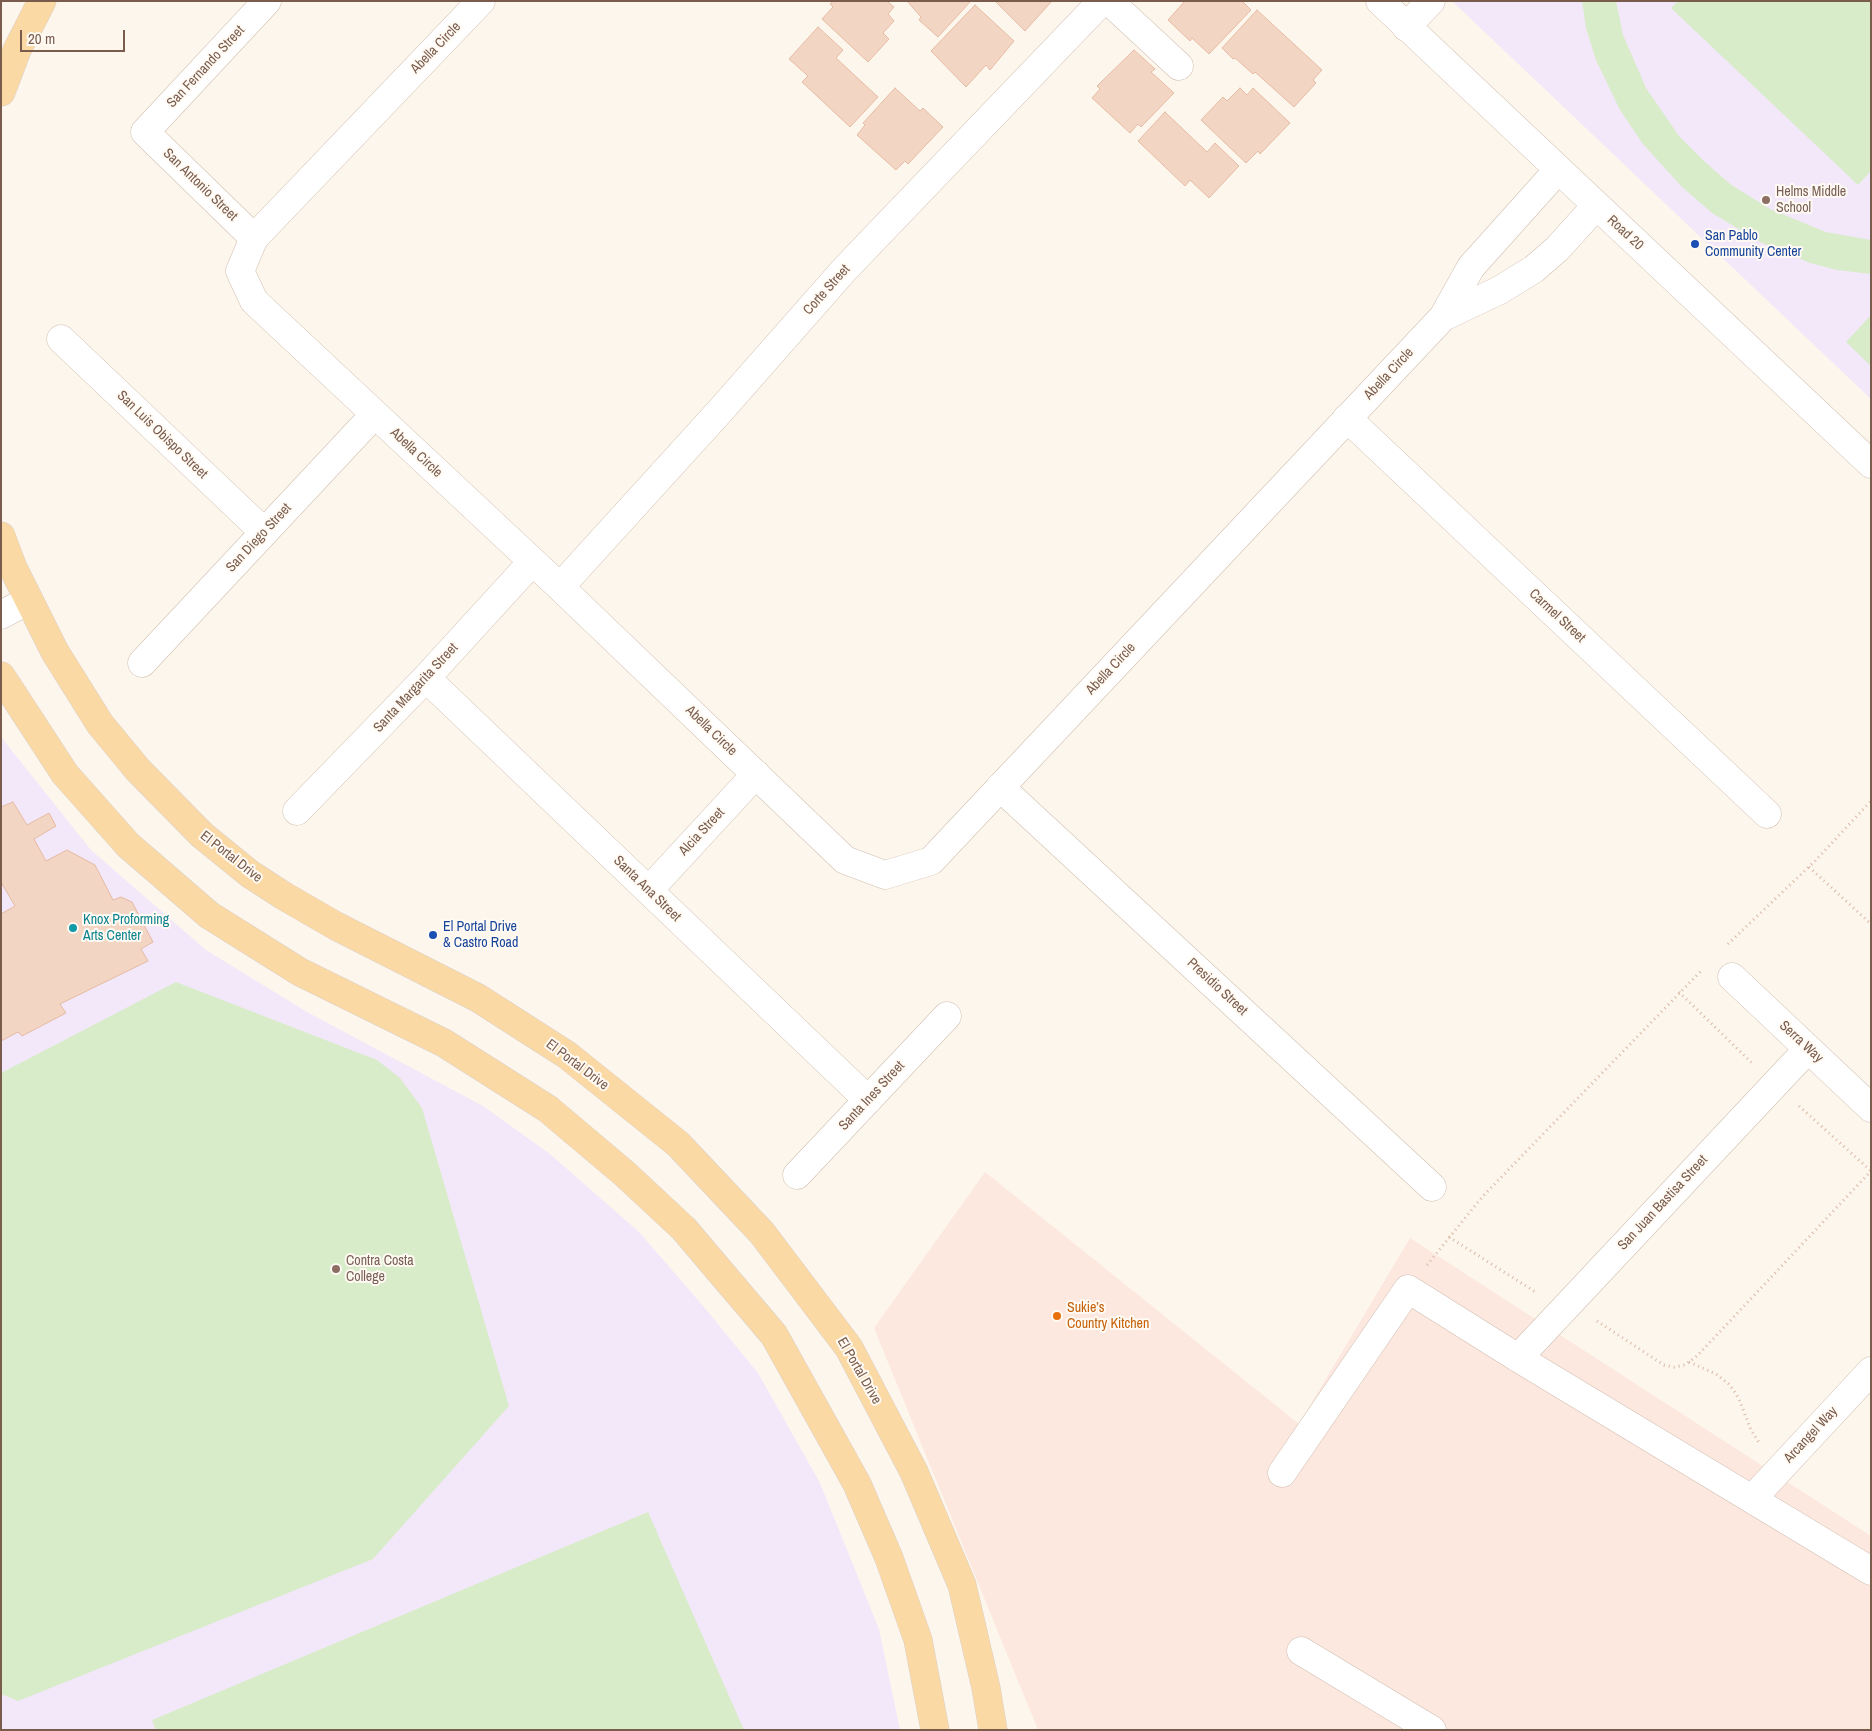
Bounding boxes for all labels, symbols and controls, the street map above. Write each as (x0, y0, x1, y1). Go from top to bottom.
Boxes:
street label: Abella Circle (407, 19, 465, 77)
scale bar (22, 20, 128, 52)
street label: San Fernando Street (164, 23, 248, 111)
text: 20 m (28, 28, 55, 49)
street label: San Antonio Street (159, 145, 241, 225)
place label: Helms Middle School (1776, 184, 1846, 216)
marker: Helms Middle School (1760, 194, 1772, 206)
street label: Road 20 (1603, 212, 1647, 254)
place label: San Pablo Community Center (1705, 228, 1801, 260)
marker: San Pablo Community Center (1689, 238, 1701, 250)
street label: Corte Street (800, 261, 854, 319)
street label: Abella Circle (1361, 344, 1417, 404)
street label: San Luis Obispo Street (113, 388, 211, 482)
street label: Abella Circle (386, 425, 446, 481)
street label: San Diego Street (223, 500, 295, 576)
street label: Carmel Street (1525, 586, 1589, 646)
street label: Abella Circle (1083, 639, 1139, 699)
street label: Santa Margarita Street (370, 640, 462, 736)
street label: Abella Circle (682, 702, 740, 760)
street label: Alcia Street (676, 805, 728, 859)
street label: El Portal Drive (197, 828, 265, 886)
street label: Santa Ana Street (610, 853, 684, 925)
place label: Knox Proforming Arts Center (83, 912, 169, 944)
place label: El Portal Drive & Castro Road (443, 919, 518, 952)
marker: Knox Proforming Arts Center (67, 922, 79, 934)
marker: El Portal Drive & Castro Road (427, 929, 439, 941)
street label: Presidio Street (1183, 955, 1251, 1019)
street label: Serra Way (1776, 1018, 1826, 1066)
street label: El Portal Drive (542, 1036, 612, 1094)
street label: Santa Ines Street (836, 1058, 908, 1134)
street label: San Juan Bastisa Street (1615, 1152, 1711, 1254)
place label: Contra Costa College (346, 1253, 414, 1285)
marker: Contra Costa College (330, 1263, 342, 1275)
place label: Sukie’s Country Kitchen (1067, 1300, 1149, 1332)
marker: Sukie’s Country Kitchen (1051, 1310, 1063, 1322)
street label: El Portal Drive (833, 1335, 885, 1407)
street label: Arcangel Way (1781, 1403, 1841, 1467)

